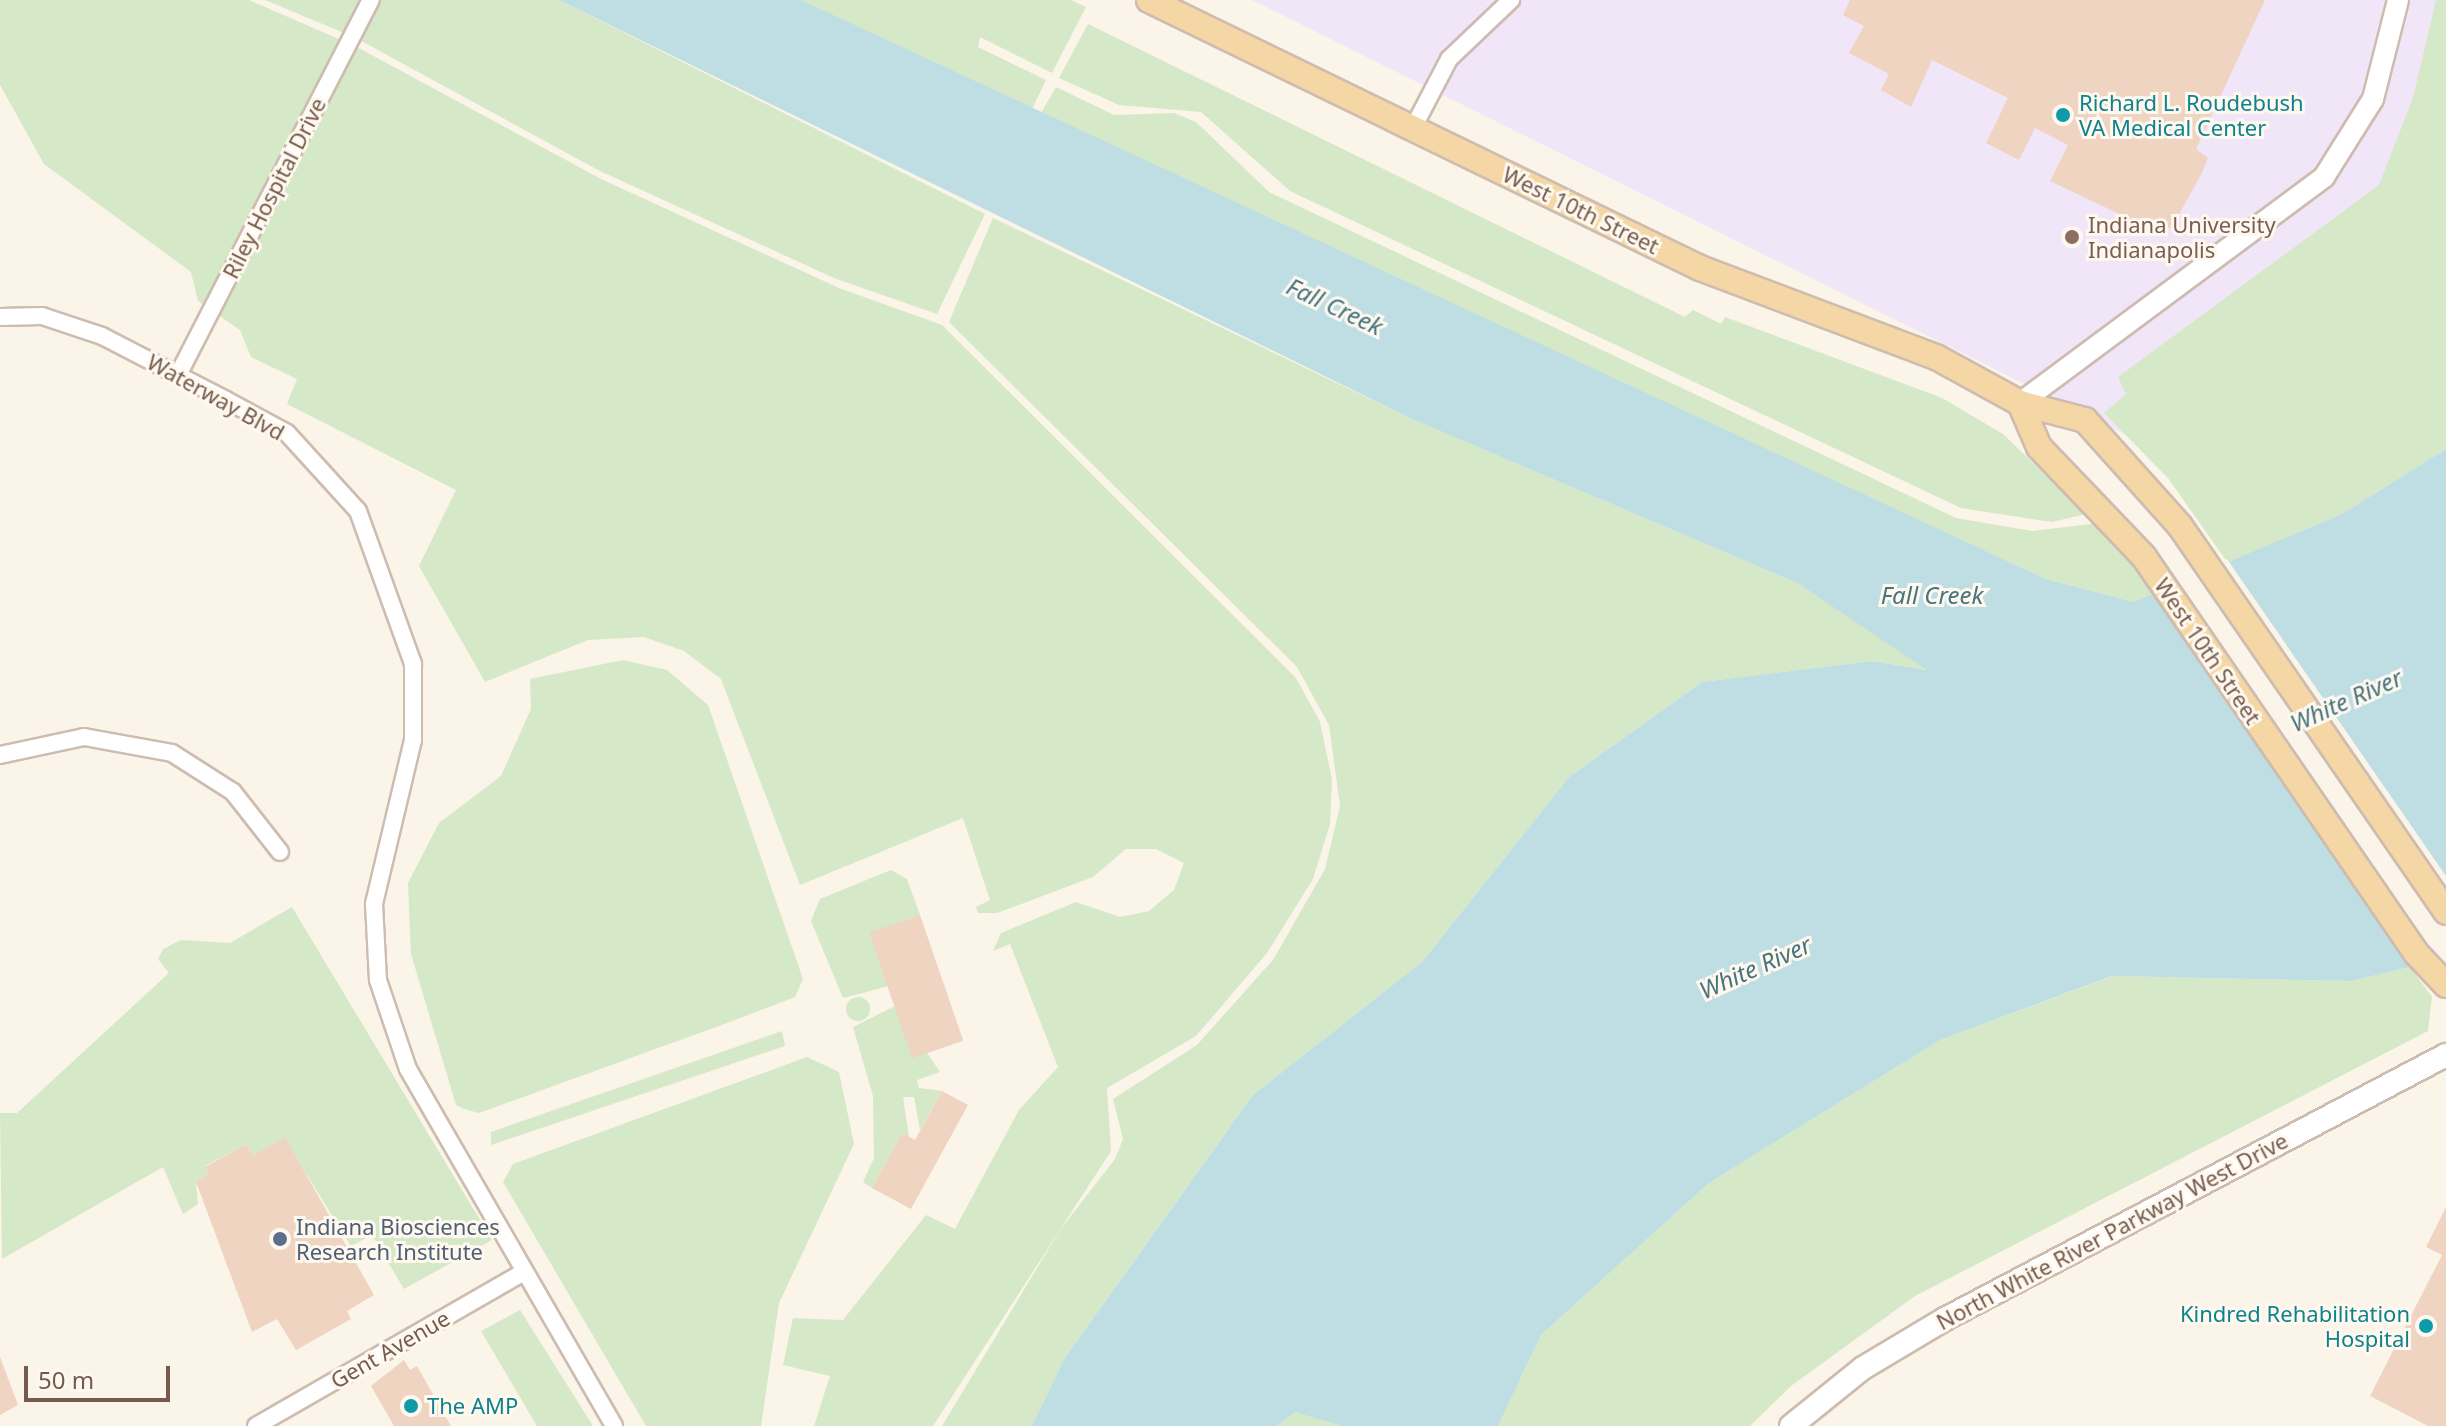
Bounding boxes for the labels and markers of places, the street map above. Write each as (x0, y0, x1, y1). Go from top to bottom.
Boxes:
place label: Richard L. Roudebush VA Medical Center (2079, 89, 2304, 140)
marker: Richard L. Roudebush VA Medical Center (2054, 106, 2072, 124)
place label: Indiana University Indianapolis (2088, 211, 2276, 262)
marker: Indiana University Indianapolis (2063, 228, 2081, 246)
place label: Indiana Biosciences Research Institute (296, 1213, 500, 1264)
marker: Indiana Biosciences Research Institute (271, 1230, 289, 1248)
place label: Kindred Rehabilitation Hospital (2180, 1300, 2410, 1352)
marker: Kindred Rehabilitation Hospital (2417, 1317, 2435, 1335)
place label: The AMP (427, 1393, 518, 1419)
marker: The AMP (402, 1397, 420, 1415)

